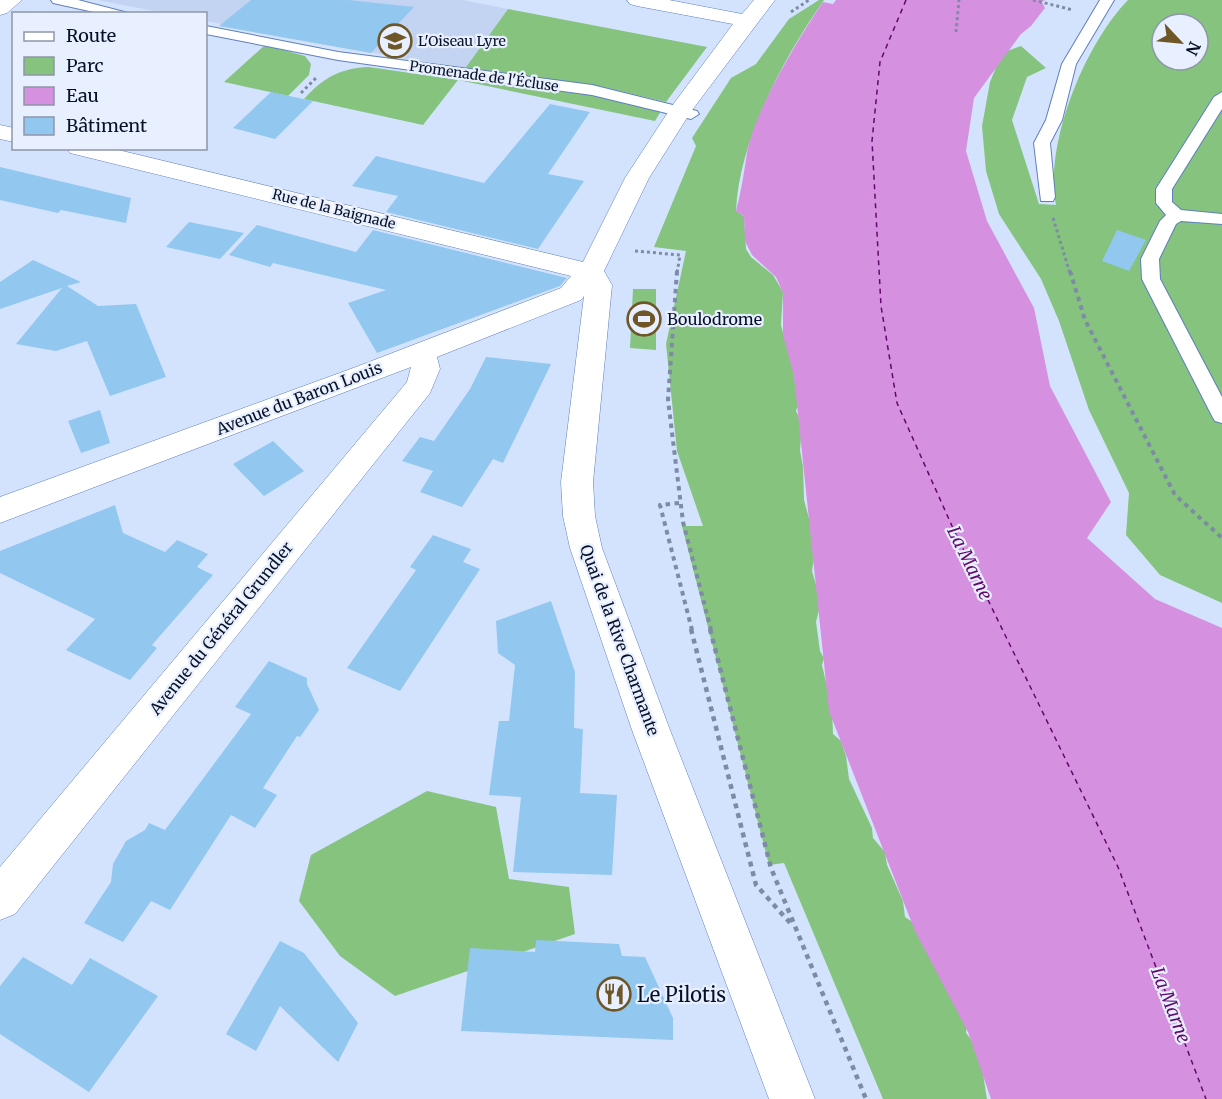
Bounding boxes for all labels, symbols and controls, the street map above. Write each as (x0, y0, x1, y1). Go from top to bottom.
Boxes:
legend (12, 12, 207, 150)
north arrow (1150, 12, 1210, 72)
school or university icon: L'Oiseau Lyre (377, 23, 413, 59)
text: Route (66, 24, 116, 47)
place label: L'Oiseau Lyre (418, 32, 506, 50)
text: N (1182, 39, 1205, 59)
text: Parc (66, 54, 104, 77)
street label: Promenade de l'Écluse (408, 57, 560, 95)
text: Eau (66, 84, 99, 107)
text: Bâtiment (66, 114, 147, 137)
street label: Rue de la Baignade (271, 185, 397, 233)
sports icon: Boulodrome (626, 301, 662, 337)
place label: Boulodrome (667, 309, 762, 329)
street label: Avenue du Baron Louis (212, 357, 385, 439)
water label: La Marne (942, 522, 998, 604)
street label: Avenue du Général Grundler (144, 538, 297, 719)
street label: Quai de la Rive Charmante (576, 542, 664, 738)
water label: La Marne (1146, 964, 1196, 1046)
restaurant icon: Le Pilotis (596, 976, 632, 1012)
place label: Le Pilotis (637, 982, 726, 1007)

